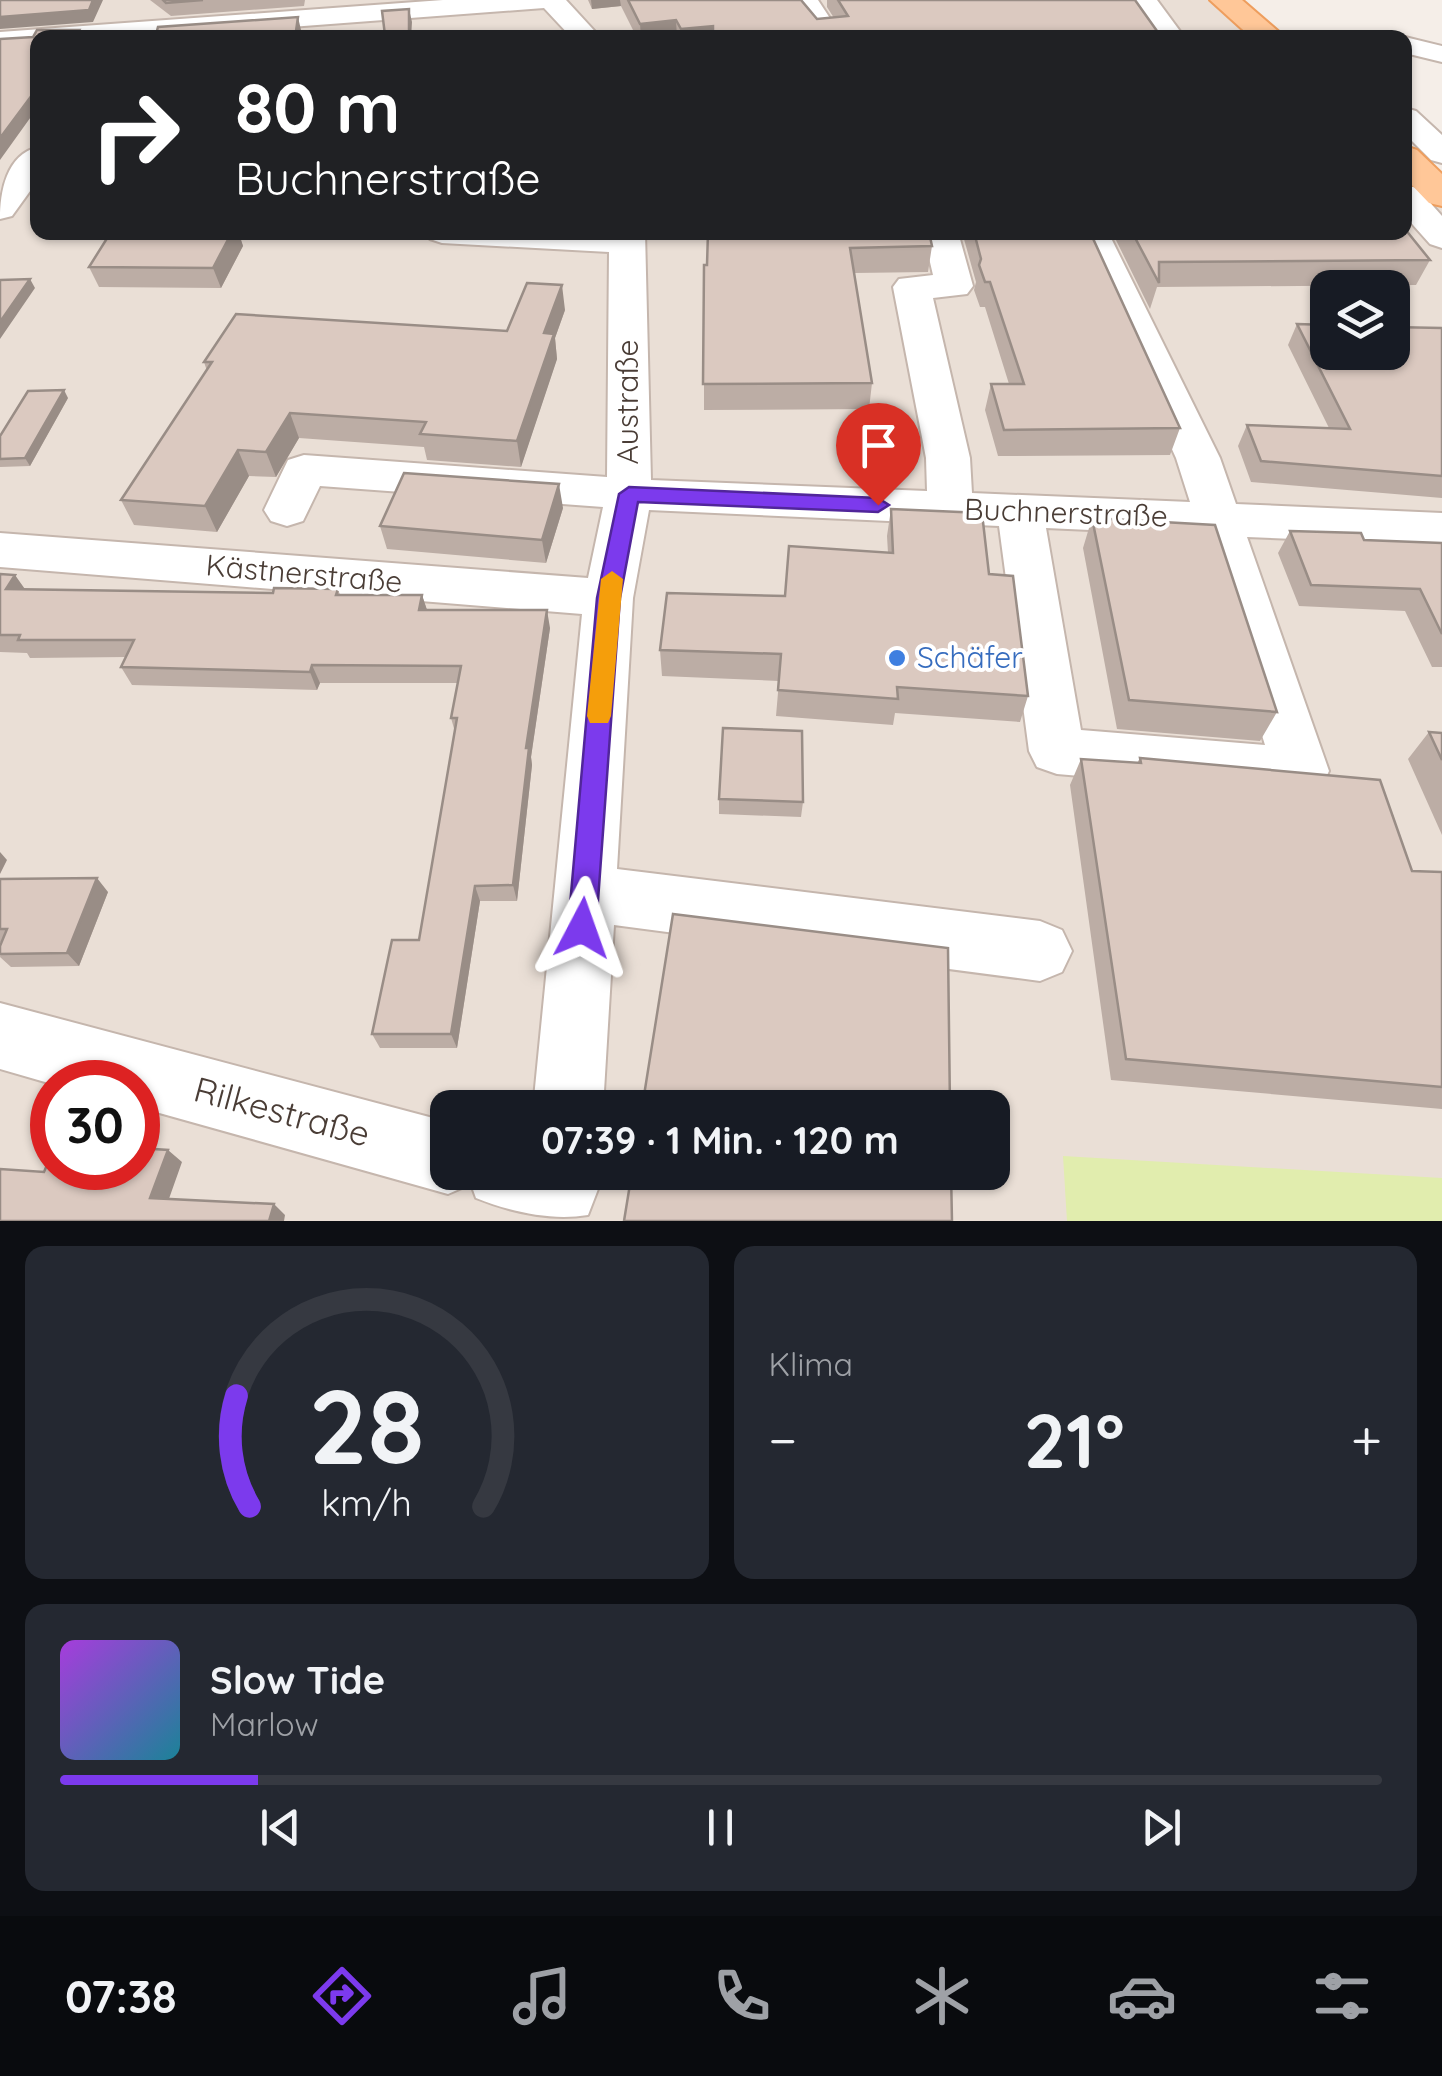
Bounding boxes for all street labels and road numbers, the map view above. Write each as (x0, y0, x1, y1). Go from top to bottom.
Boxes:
street label: Austraße (608, 340, 646, 464)
street label: Buchnerstraße (964, 489, 1169, 535)
street label: Kästnerstraße (204, 545, 404, 601)
street label: Rilkestraße (190, 1066, 375, 1156)

